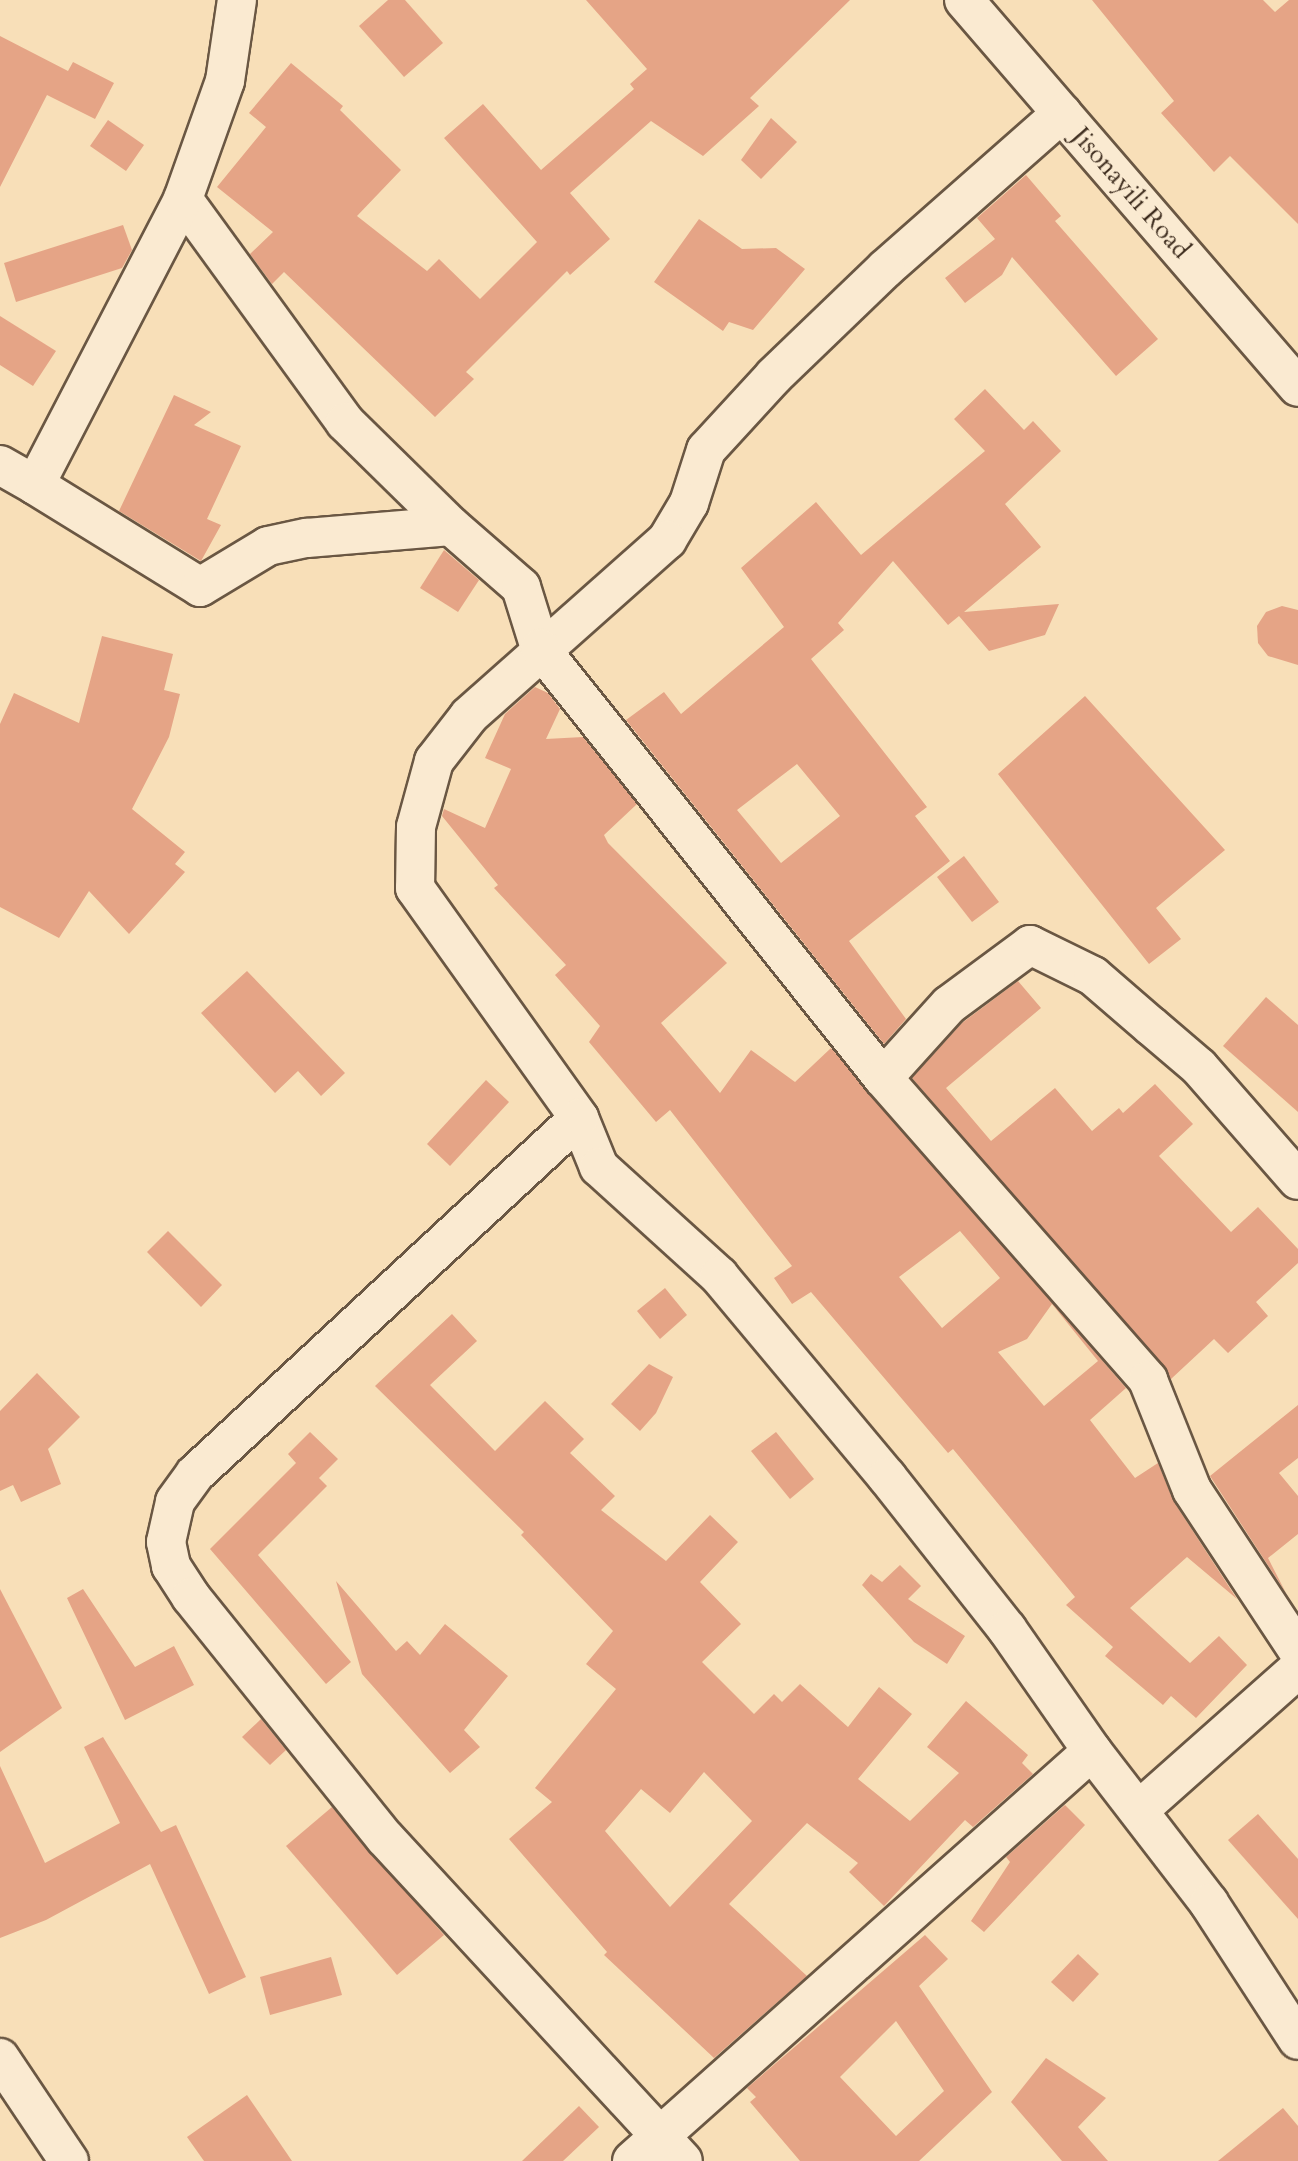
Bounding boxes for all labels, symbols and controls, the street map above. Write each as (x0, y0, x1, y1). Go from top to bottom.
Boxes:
street label: Jisonayili Road (1065, 121, 1197, 265)

